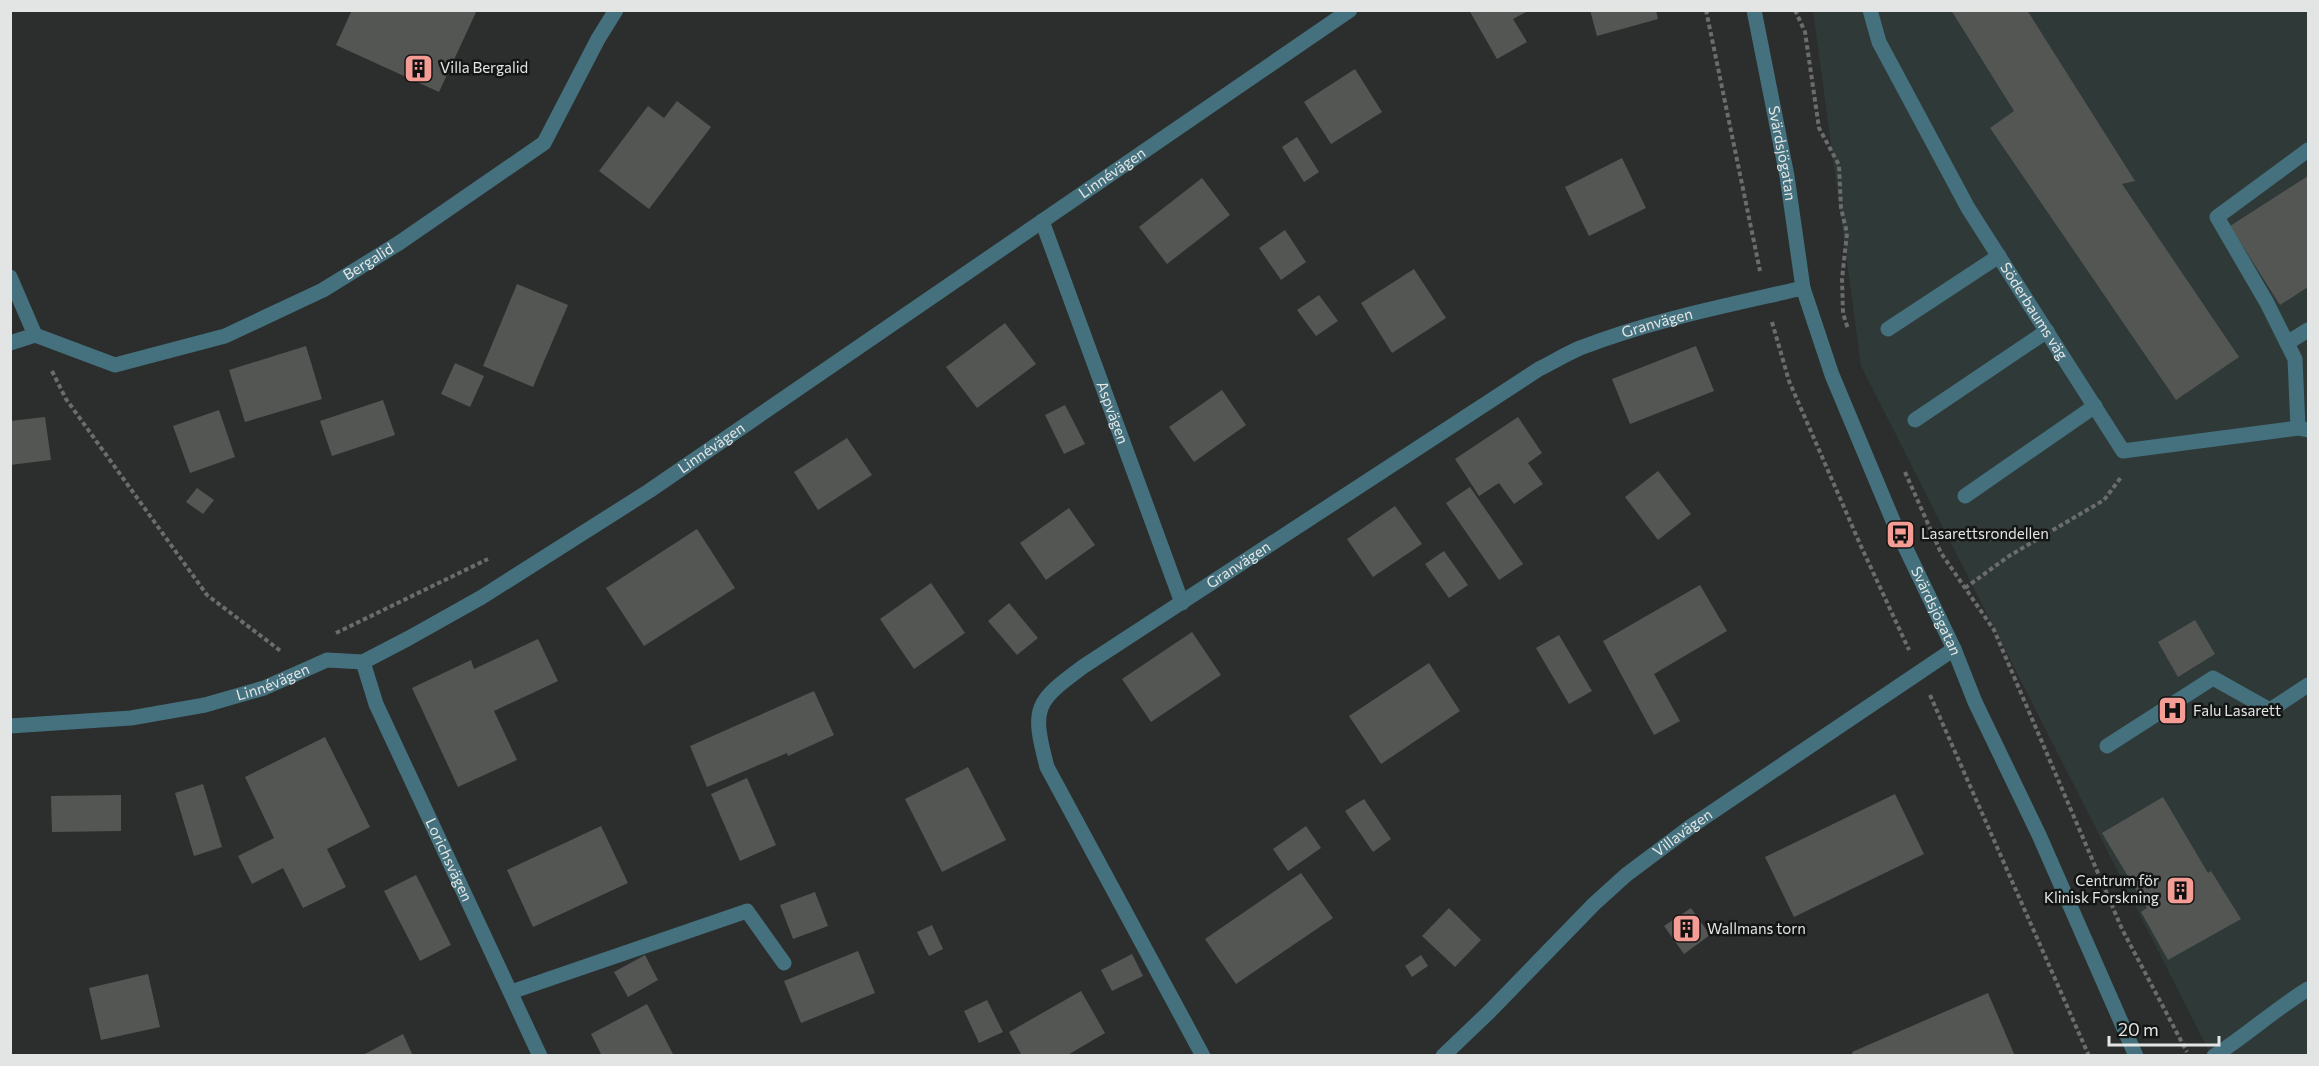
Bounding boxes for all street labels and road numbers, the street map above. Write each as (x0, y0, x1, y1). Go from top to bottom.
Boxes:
street label: Svärdsjögatan (1765, 104, 1800, 202)
street label: Linnévägen (1075, 143, 1149, 202)
street label: Bergalid (339, 239, 396, 283)
street label: Söderbaums väg (1997, 259, 2072, 363)
street label: Granvägen (1619, 304, 1694, 341)
street label: Aspvägen (1093, 378, 1133, 446)
street label: Linnévägen (674, 418, 748, 477)
street label: Granvägen (1203, 537, 1273, 592)
street label: Svärdsjögatan (1908, 563, 1966, 658)
street label: Linnévägen (234, 659, 312, 704)
street label: Villavägen (1649, 805, 1715, 860)
street label: Lorichsvägen (422, 815, 477, 904)

